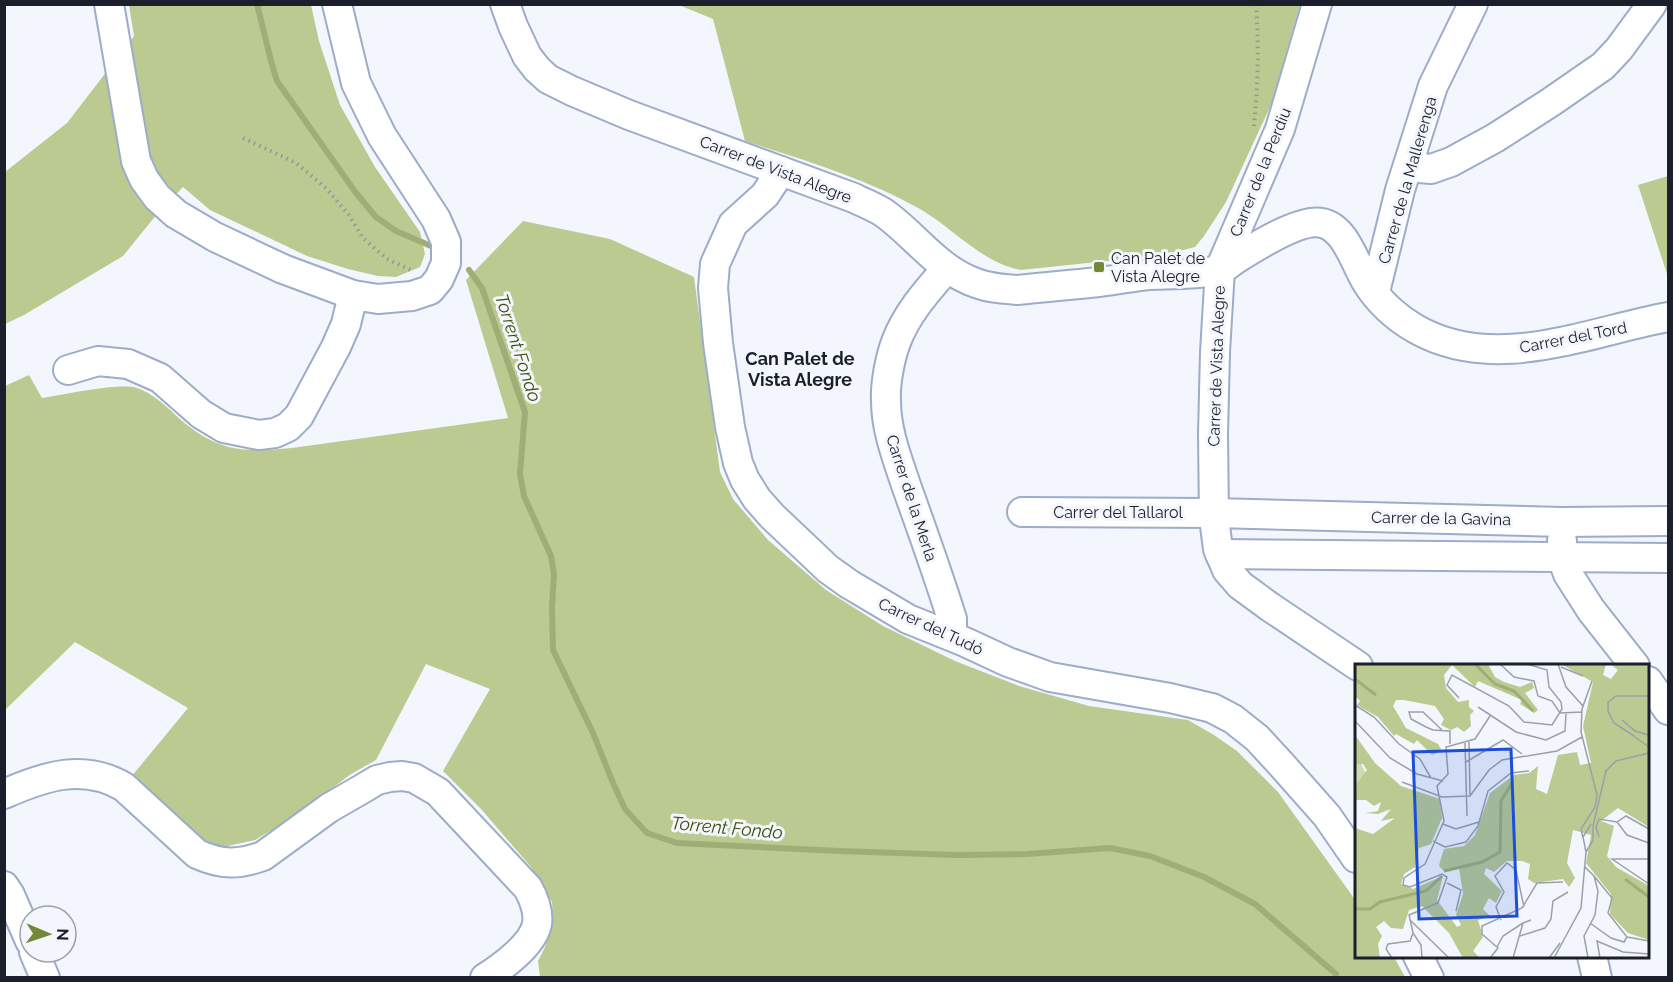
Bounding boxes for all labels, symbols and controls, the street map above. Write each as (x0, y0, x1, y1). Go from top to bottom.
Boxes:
street label: Carrer de la Mallerenga (1374, 94, 1441, 266)
street label: Carrer de la Perdiu (1226, 105, 1295, 239)
street label: Carrer de Vista Alegre (697, 132, 854, 207)
place label: Can Palet de Vista Alegre (1111, 249, 1205, 286)
marker: Can Palet de Vista Alegre (1092, 260, 1106, 274)
street label: Carrer de Vista Alegre (1204, 285, 1229, 447)
water label: Torrent Fondo (491, 291, 546, 404)
street label: Carrer del Tord (1518, 318, 1628, 357)
district label: Can Palet de Vista Alegre (745, 348, 855, 390)
street label: Carrer de la Merla (882, 432, 941, 564)
street label: Carrer del Tallarol (1053, 503, 1183, 522)
street label: Carrer de la Gavina (1371, 508, 1511, 529)
street label: Carrer del Tudó (875, 594, 986, 659)
inset map (1355, 664, 1649, 958)
water label: Torrent Fondo (670, 812, 784, 843)
north arrow (18, 904, 78, 964)
text: N (53, 928, 72, 941)

